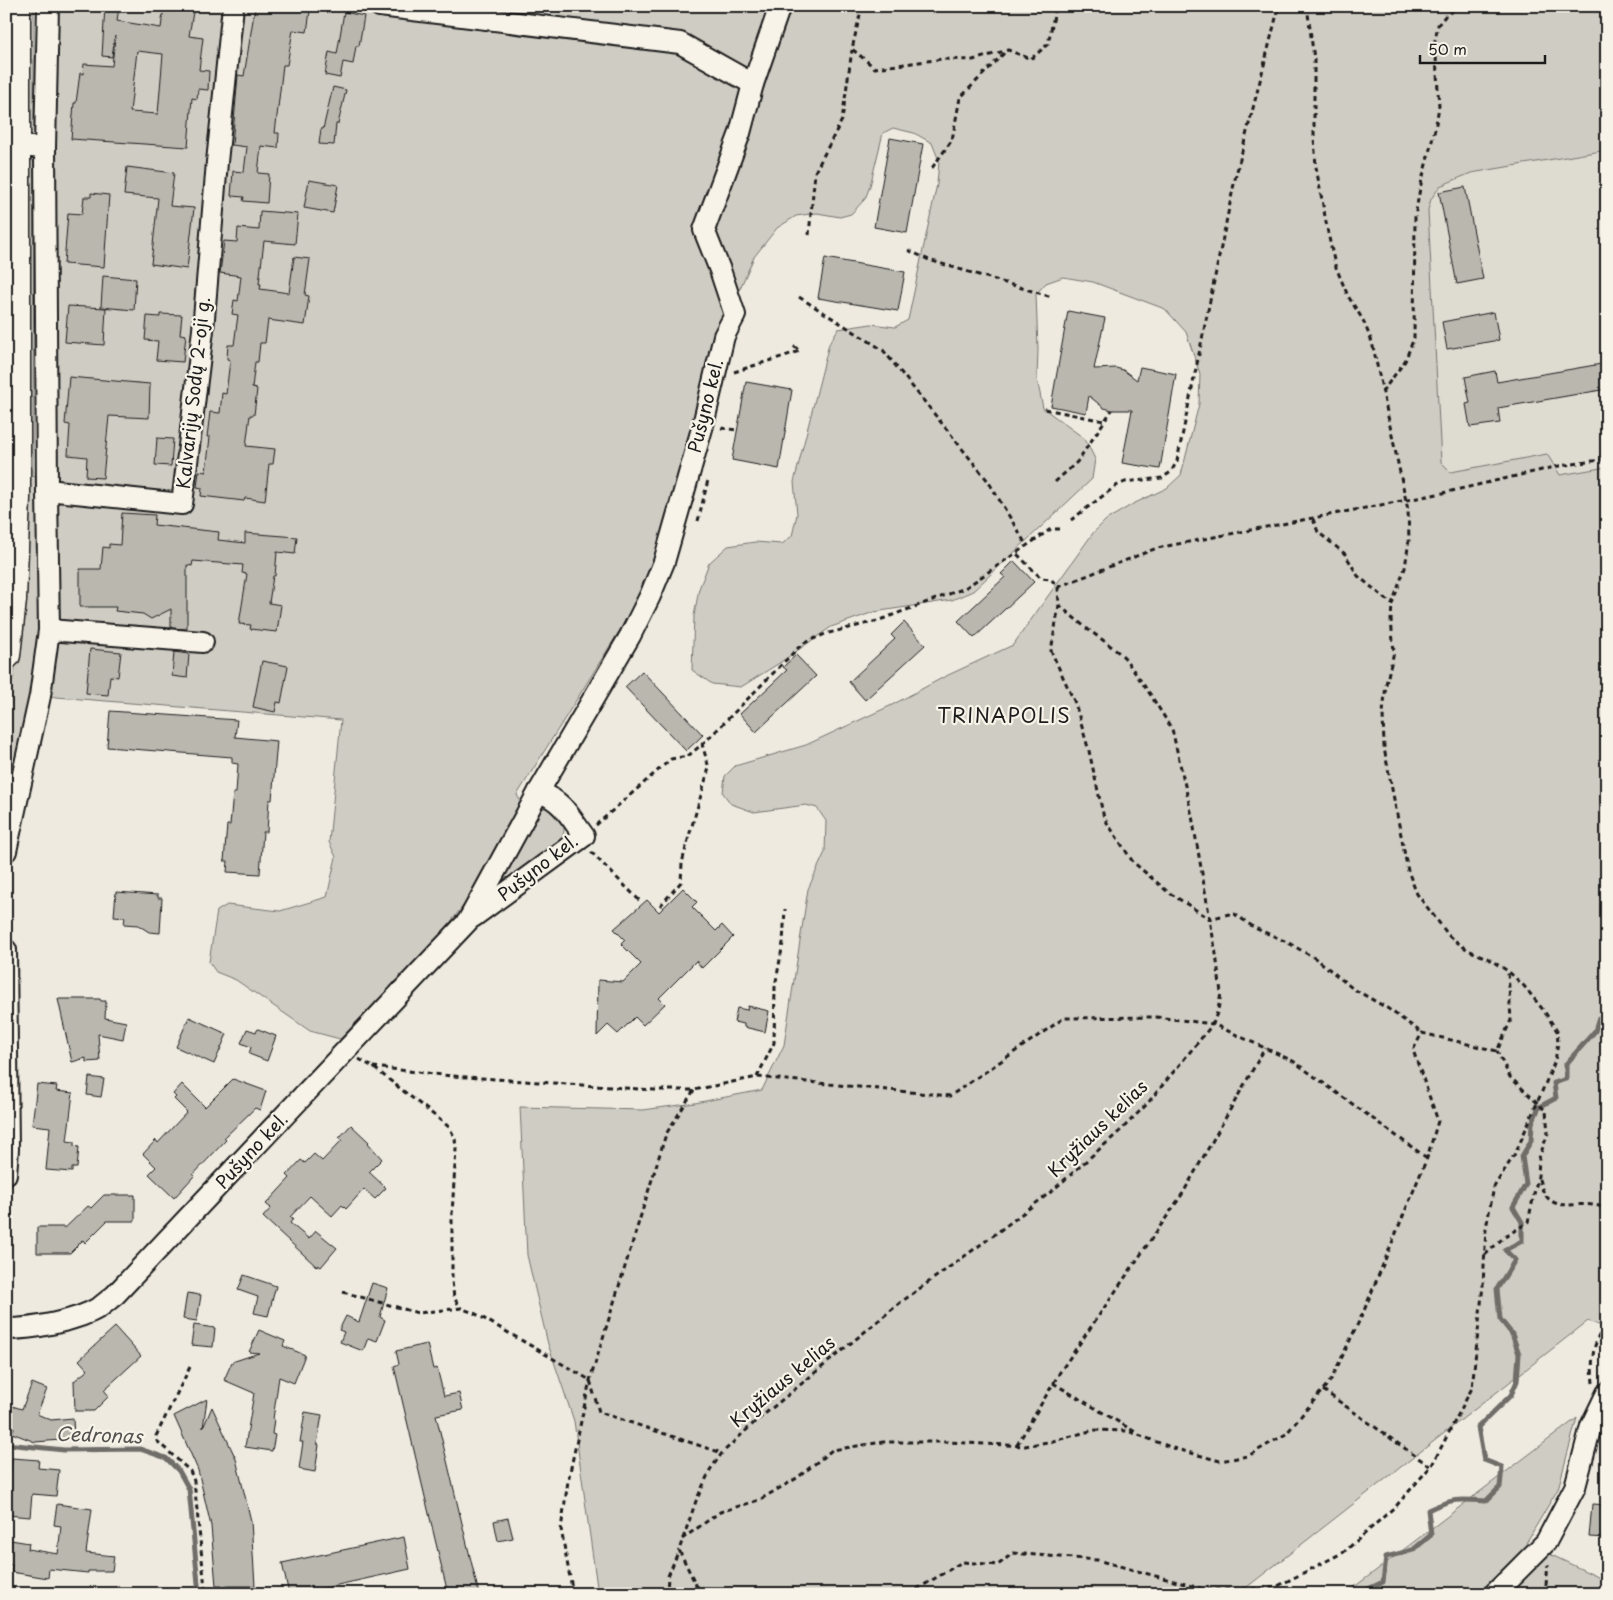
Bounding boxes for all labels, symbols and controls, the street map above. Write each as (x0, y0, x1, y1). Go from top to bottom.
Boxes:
scale bar (1420, 32, 1546, 64)
text: 50 m (1428, 37, 1467, 60)
street label: Kalvarijų Sodų 2-oji g. (169, 295, 216, 490)
street label: Pušyno kel. (680, 356, 729, 455)
district label: TRINAPOLIS (937, 700, 1071, 730)
street label: Pušyno kel. (491, 827, 583, 907)
street label: Kryžiaus kelias (1041, 1073, 1153, 1183)
street label: Pušyno kel. (208, 1106, 293, 1194)
street label: Kryžiaus kelias (724, 1329, 841, 1433)
water label: Cedronas (55, 1419, 145, 1450)

